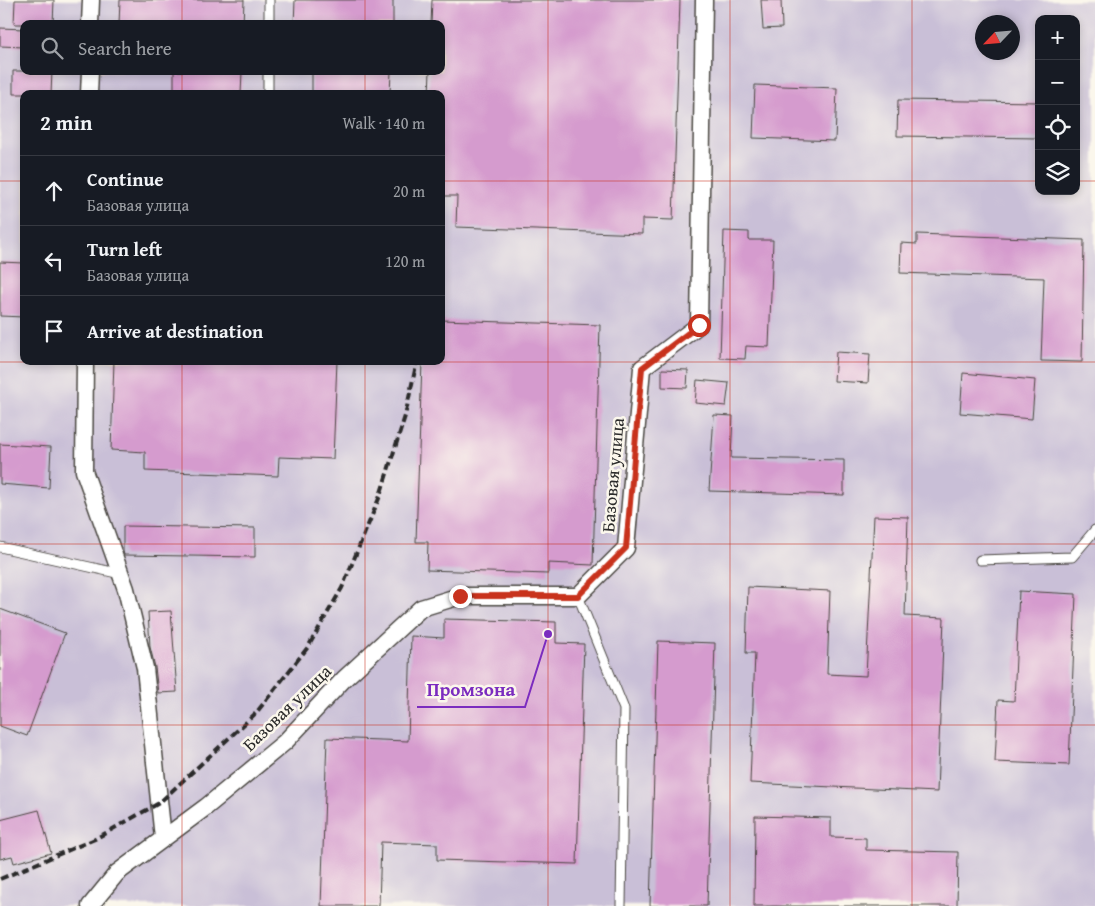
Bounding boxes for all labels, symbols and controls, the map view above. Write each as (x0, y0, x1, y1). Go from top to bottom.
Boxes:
north arrow (975, 15, 1020, 60)
map controls (1035, 15, 1080, 195)
button: + (1035, 15, 1080, 60)
search box (20, 20, 445, 75)
icon: search (38, 34, 66, 62)
text: Search here (78, 34, 172, 62)
button: − (1035, 60, 1080, 105)
button: locate (1035, 105, 1080, 150)
text: 2 min (40, 107, 92, 138)
text: Walk · 140 m (342, 111, 425, 135)
button: layers (1035, 150, 1080, 195)
text: Continue (87, 165, 164, 193)
icon: ahead (40, 177, 68, 205)
text: 20 m (393, 179, 425, 203)
text: Базовая улица (87, 193, 189, 217)
text: Turn left (87, 235, 162, 263)
icon: left (40, 247, 68, 275)
text: 120 m (385, 249, 425, 273)
text: Базовая улица (87, 263, 189, 287)
route start (688, 314, 711, 337)
icon: arrive (40, 317, 68, 345)
text: Arrive at destination (87, 317, 263, 345)
street label: Базовая улица (594, 416, 631, 533)
route end (449, 585, 472, 608)
street label: Базовая улица (236, 658, 338, 757)
callout: Промзона (417, 673, 525, 707)
text: Промзона (427, 675, 516, 703)

